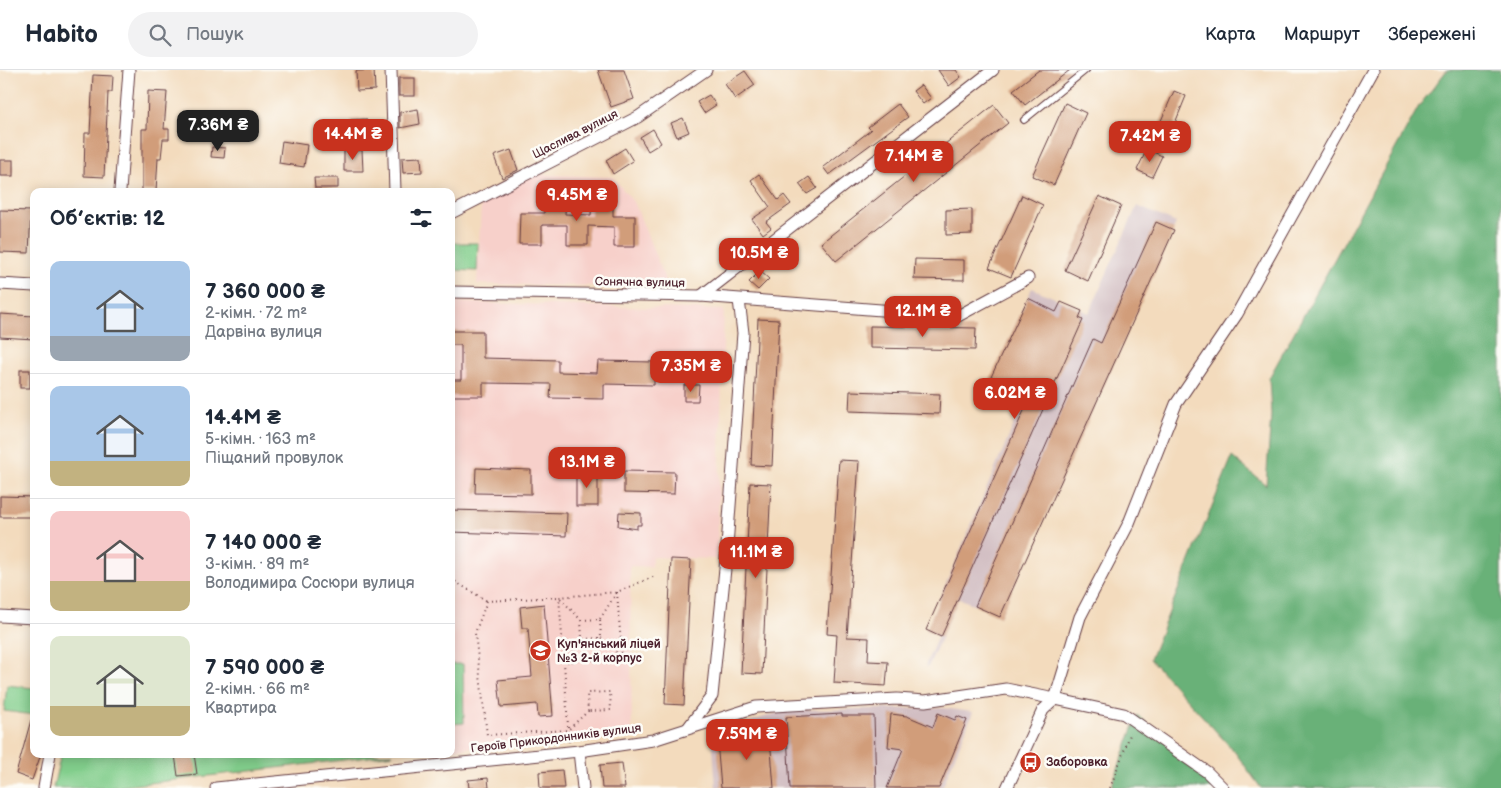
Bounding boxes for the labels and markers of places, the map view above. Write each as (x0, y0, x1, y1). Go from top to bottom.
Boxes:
pin: 7.36M ₴ (172, 109, 264, 152)
pin: 14.4M ₴ (307, 118, 399, 161)
pin: 7.42M ₴ (1104, 121, 1196, 163)
pin: 7.14M ₴ (868, 140, 960, 183)
pin: 9.45M ₴ (531, 180, 623, 222)
pin: 10.5M ₴ (713, 238, 805, 280)
pin: 12.1M ₴ (877, 296, 969, 338)
pin: 7.35M ₴ (645, 350, 737, 393)
pin: 6.02M ₴ (969, 378, 1061, 420)
pin: 13.1M ₴ (541, 446, 633, 489)
pin: 11.1M ₴ (710, 536, 802, 579)
place label: Куп'янський ліцей №3 2-й корпус (557, 637, 661, 666)
school or university icon: Куп'янський ліцей №3 2-й корпус (529, 639, 553, 663)
pin: 7.59M ₴ (701, 718, 793, 761)
bus stop icon: Заборовка (1018, 750, 1042, 774)
place label: Заборовка (1046, 755, 1109, 770)

